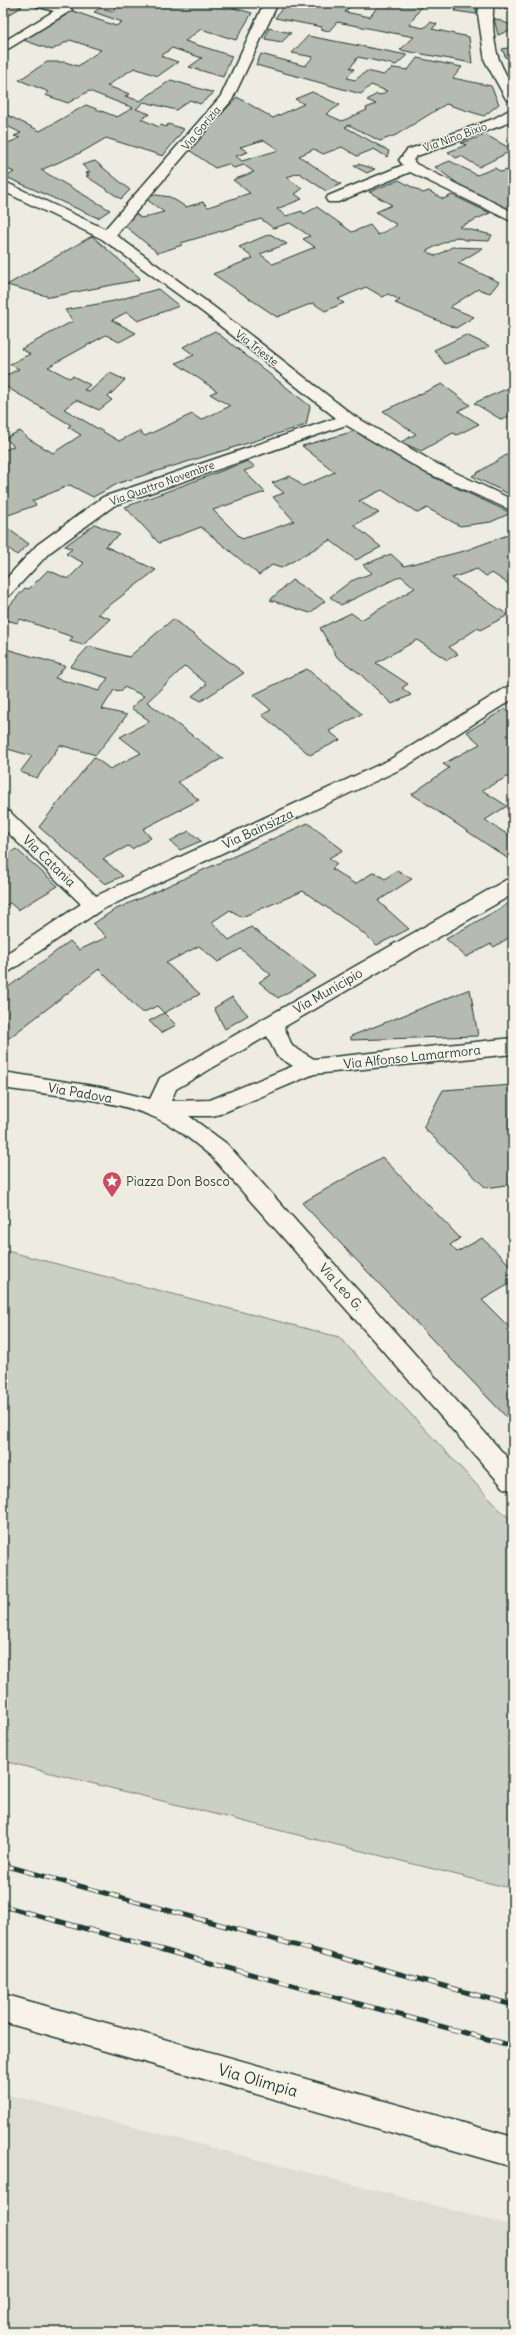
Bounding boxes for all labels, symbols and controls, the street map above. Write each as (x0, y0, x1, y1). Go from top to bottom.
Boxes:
street label: Via Gorizia (178, 103, 224, 153)
street label: Via Nino Bixio (421, 119, 489, 155)
street label: Via Trieste (233, 327, 281, 369)
street label: Via Quattro Novembre (108, 457, 216, 508)
street label: Via Bainsizza (220, 805, 296, 853)
street label: Via Catania (19, 832, 79, 890)
street label: Via Municipio (290, 964, 366, 1018)
street label: Via Alfonso Lamarmora (343, 1041, 481, 1073)
street label: Via Padova (46, 1079, 114, 1107)
place icon: Piazza Don Bosco (101, 1170, 123, 1198)
place label: Piazza Don Bosco (126, 1173, 230, 1190)
street label: Via Leo G. (315, 1260, 367, 1314)
street label: Via Olimpia (216, 2059, 300, 2101)

